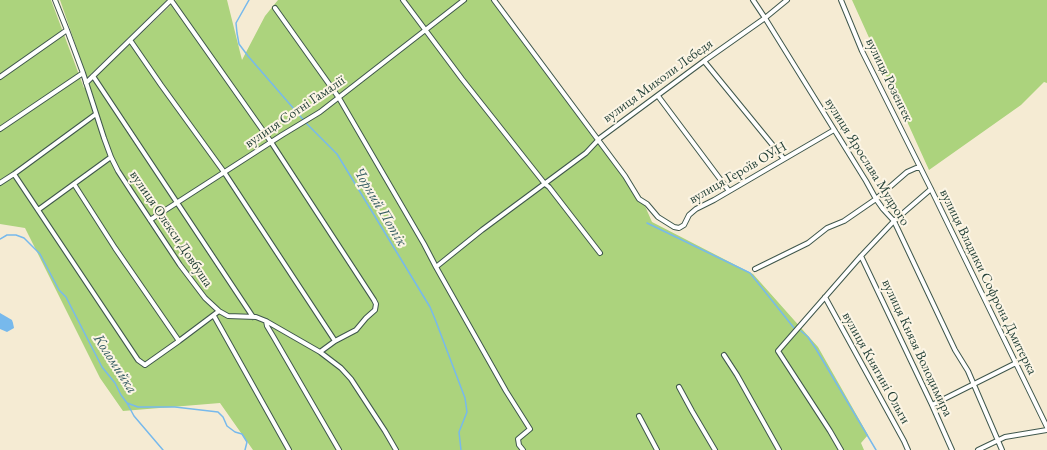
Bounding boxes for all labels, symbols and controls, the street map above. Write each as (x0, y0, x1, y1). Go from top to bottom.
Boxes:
street label: вулиця Миколи Лебедя (600, 35, 716, 127)
street label: вулиця Розенгек (862, 35, 916, 125)
street label: вулиця Сотні Гамалії (242, 72, 348, 152)
street label: вулиця Ярослава Мудрого (821, 95, 913, 229)
street label: вулиця Героїв ОУН (686, 138, 790, 208)
water label: Чорний Потік (349, 164, 411, 250)
street label: вулиця Олекси Довбуша (126, 168, 216, 290)
street label: вулиця Владики Софрона Дмитерка (936, 186, 1040, 378)
street label: вулиця Князя Володимира (878, 277, 956, 419)
street label: вулиця Княгині Ольги (838, 309, 914, 427)
water label: Коломийка (89, 331, 141, 397)

